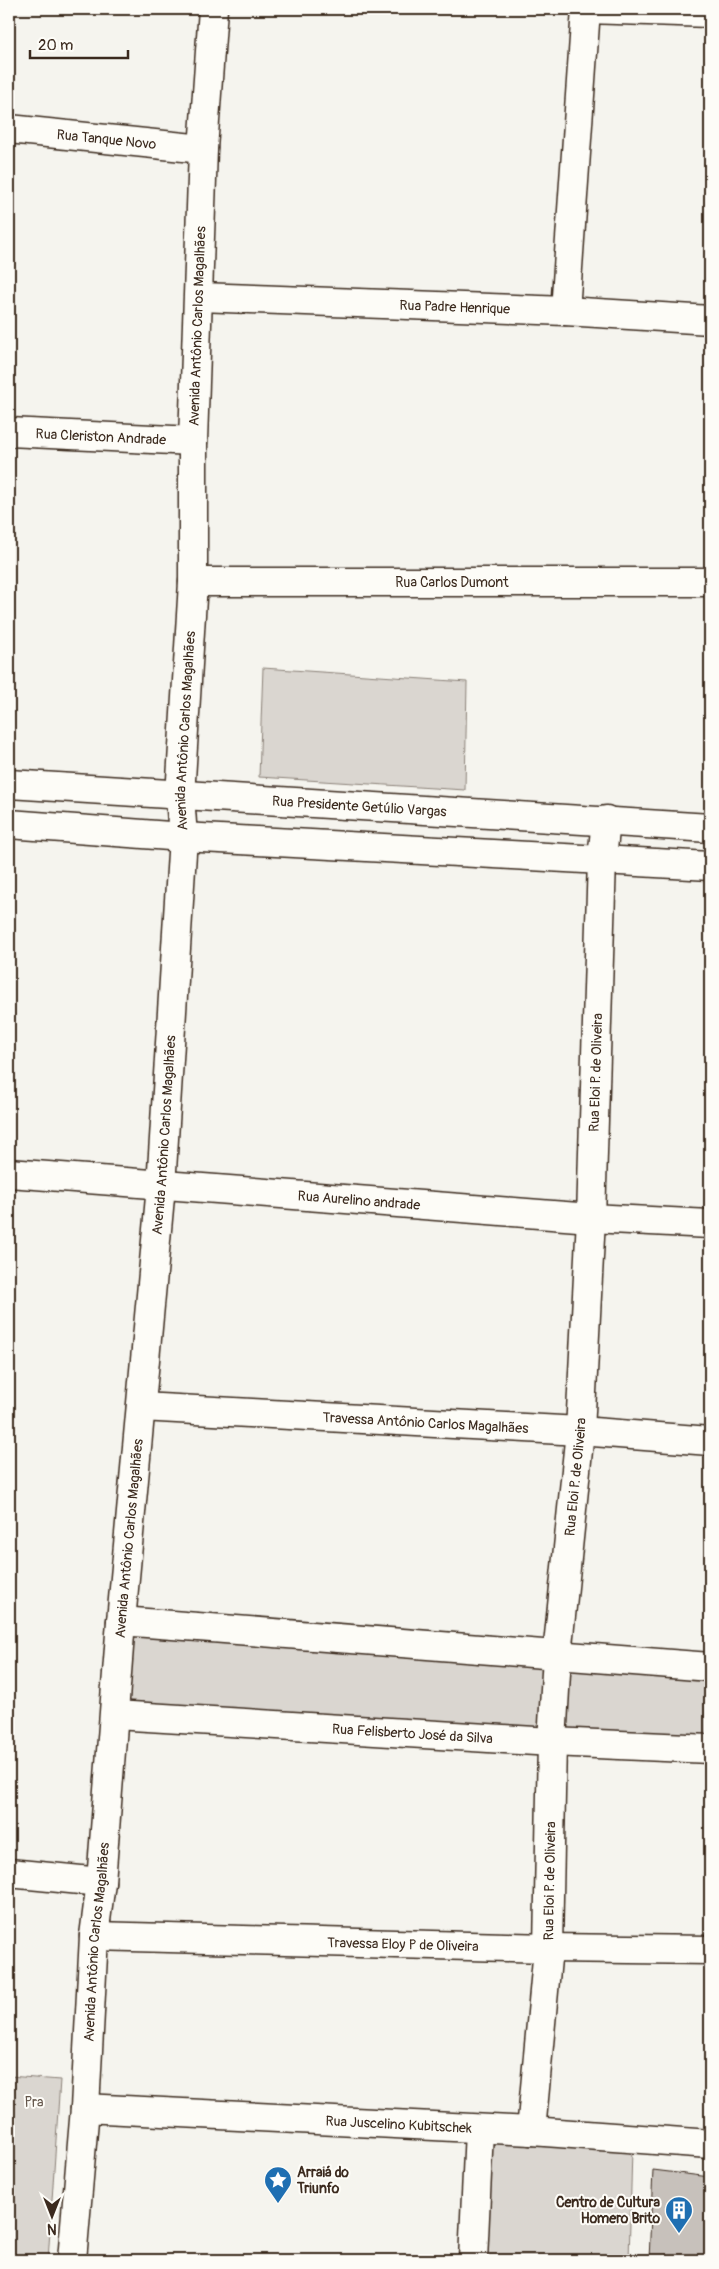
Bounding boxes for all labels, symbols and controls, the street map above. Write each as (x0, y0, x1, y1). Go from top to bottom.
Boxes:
scale bar (30, 28, 128, 60)
text: 20 m (38, 36, 73, 55)
street label: Rua Tanque Novo (56, 126, 158, 153)
street label: Avenida Antônio Carlos Magalhães (186, 225, 209, 426)
street label: Rua Padre Henrique (399, 297, 511, 318)
street label: Rua Cleriston Andrade (35, 425, 167, 449)
street label: Rua Carlos Dumont (395, 574, 509, 591)
street label: Avenida Antônio Carlos Magalhães (172, 630, 199, 831)
street label: Rua Presidente Getúlio Vargas (271, 793, 448, 820)
street label: Rua Eloi P. de Oliveira (586, 1013, 606, 1132)
street label: Avenida Antônio Carlos Magalhães (149, 1034, 180, 1236)
street label: Rua Aurelino andrade (297, 1187, 421, 1214)
street label: Travessa Antônio Carlos Magalhães (322, 1409, 530, 1437)
street label: Rua Eloi P. de Oliveira (561, 1417, 590, 1537)
street label: Avenida Antônio Carlos Magalhães (112, 1437, 147, 1639)
street label: Rua Felisberto José da Silva (331, 1720, 493, 1747)
street label: Rua Eloi P. de Oliveira (540, 1821, 559, 1940)
street label: Avenida Antônio Carlos Magalhães (80, 1841, 113, 2042)
street label: Travessa Eloy P de Oliveira (327, 1934, 479, 1955)
park label: Pra (25, 2094, 43, 2111)
street label: Rua Juscelino Kubitschek (325, 2112, 472, 2137)
place label: Arraiá do Triunfo (296, 2164, 349, 2197)
place icon: Arraiá do Triunfo (263, 2165, 293, 2204)
north arrow (28, 2192, 78, 2242)
place label: Centro de Cultura Homero Brito (556, 2194, 660, 2227)
building icon: Centro de Cultura Homero Brito (664, 2195, 694, 2234)
text: N (47, 2220, 57, 2237)

